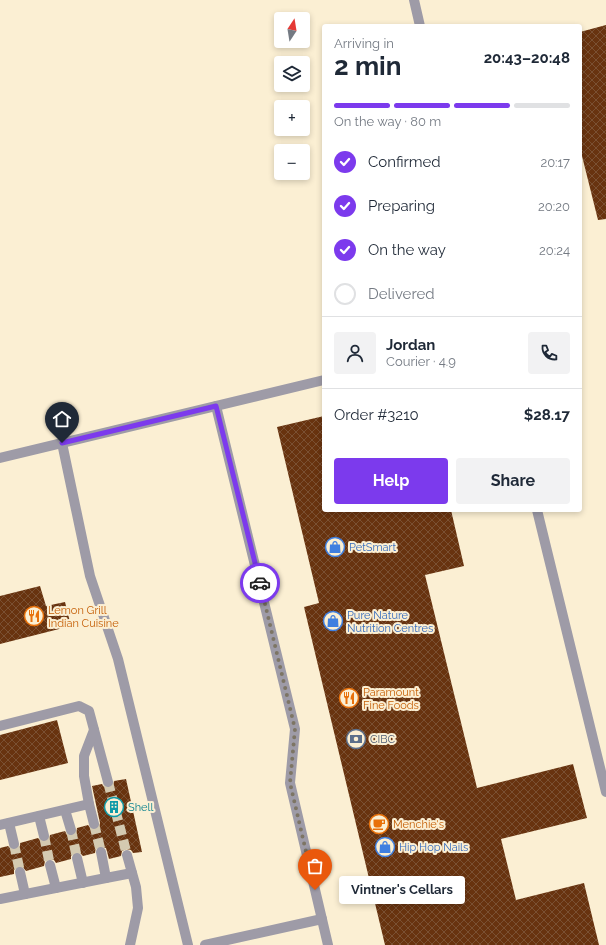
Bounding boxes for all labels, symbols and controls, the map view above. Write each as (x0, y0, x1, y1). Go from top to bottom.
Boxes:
north arrow (274, 12, 310, 48)
map controls (274, 12, 310, 180)
text: Arriving in (334, 36, 394, 51)
text: 20:43–20:48 (484, 49, 570, 67)
text: 2 min (334, 51, 401, 81)
button: layers (274, 56, 310, 92)
button: + (274, 100, 310, 136)
text: On the way · 80 m (334, 114, 441, 129)
button: − (274, 144, 310, 180)
icon: check (334, 151, 356, 173)
text: Confirmed (368, 153, 441, 171)
text: 20:17 (540, 155, 570, 170)
icon: check (334, 195, 356, 217)
text: Preparing (368, 197, 435, 215)
text: 20:20 (538, 199, 570, 214)
icon: check (334, 239, 356, 261)
text: On the way (368, 241, 446, 259)
text: 20:24 (539, 243, 570, 258)
text: Delivered (368, 285, 435, 303)
button: person (334, 332, 376, 374)
button: phone (528, 332, 570, 374)
text: Jordan (386, 336, 435, 354)
text: Courier · 4.9 (386, 354, 456, 369)
pin (45, 402, 79, 443)
text: Order #3210 (334, 406, 419, 424)
text: $28.17 (524, 406, 570, 424)
icon: home (51, 408, 73, 430)
button: Help (334, 458, 448, 504)
button: Share (456, 458, 570, 504)
shop icon: PetSmart (324, 536, 346, 558)
place label: PetSmart (349, 541, 396, 554)
courier (240, 563, 280, 603)
icon: car (249, 572, 271, 594)
place label: Lemon Grill Indian Cuisine (48, 604, 119, 630)
restaurant icon: Lemon Grill Indian Cuisine (23, 605, 45, 627)
place label: Pure Nature Nutrition Centres (347, 609, 433, 635)
shop icon: Pure Nature Nutrition Centres (322, 610, 344, 632)
place label: Paramount Fine Foods (363, 686, 419, 712)
restaurant icon: Paramount Fine Foods (338, 687, 360, 709)
bank icon: CIBC (345, 728, 367, 750)
place label: CIBC (370, 733, 396, 746)
building icon: Shell (103, 796, 125, 818)
place label: Shell (128, 801, 154, 814)
cafe icon: Menchie's (368, 813, 390, 835)
place label: Menchie's (393, 818, 444, 831)
shop icon: Hip Hop Nails (374, 836, 396, 858)
place label: Hip Hop Nails (399, 841, 468, 854)
pin (298, 849, 332, 890)
icon: bag (304, 855, 326, 877)
callout: Vintner's Cellars (339, 876, 465, 904)
text: Vintner's Cellars (351, 882, 453, 897)

